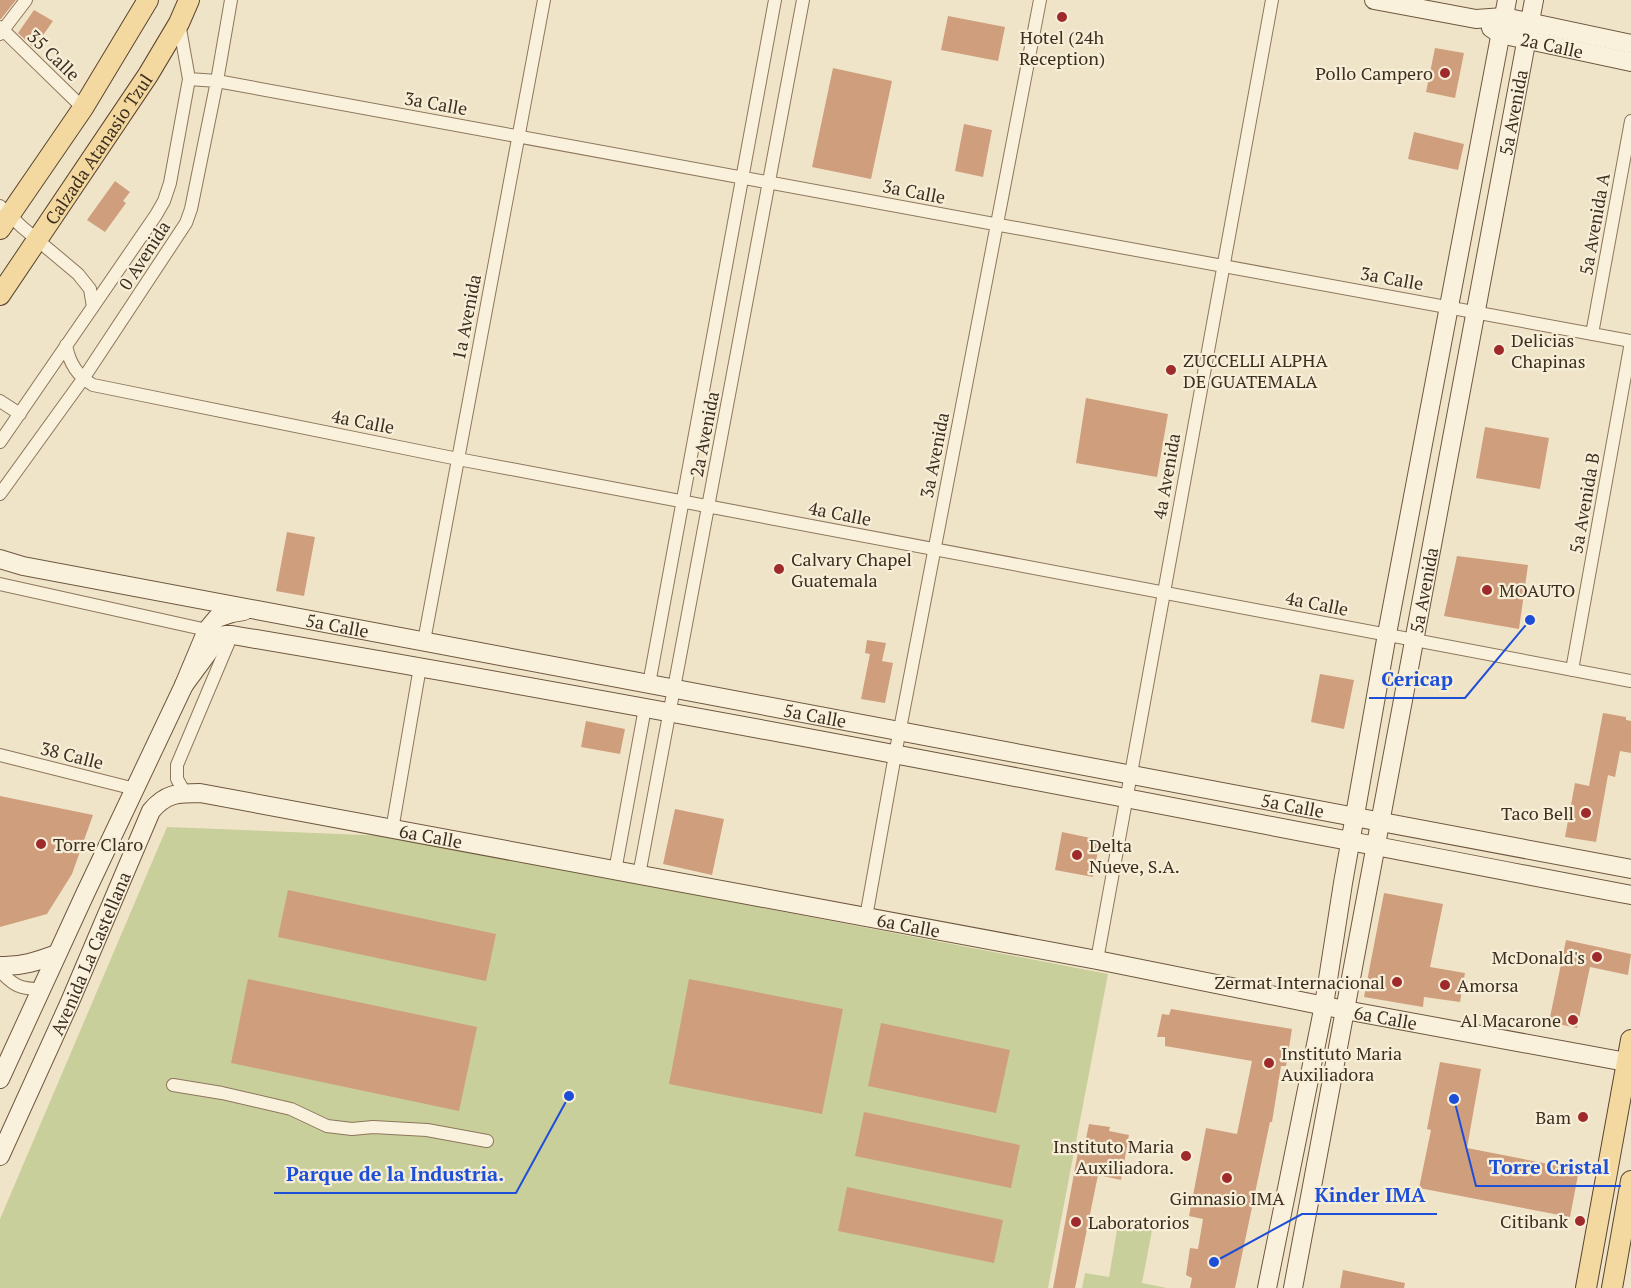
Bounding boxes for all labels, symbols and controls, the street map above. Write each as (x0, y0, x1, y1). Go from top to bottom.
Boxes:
marker: Hotel (24h Reception) (1055, 10, 1069, 24)
street label: 35 Calle (23, 24, 85, 86)
place label: Hotel (24h Reception) (1019, 25, 1105, 70)
street label: 2a Calle (1518, 27, 1586, 64)
place label: Pollo Campero (1315, 61, 1433, 85)
marker: Pollo Campero (1438, 66, 1452, 80)
street label: 5a Avenida (1493, 68, 1533, 157)
street label: Calzada Atanasio Tzul (39, 69, 157, 229)
street label: 3a Calle (403, 86, 469, 120)
street label: 5a Avenida A (1573, 170, 1615, 277)
street label: 3a Calle (880, 173, 948, 209)
street label: 0 Avenida (113, 216, 175, 294)
street label: 3a Calle (1359, 261, 1425, 295)
street label: 1a Avenida (446, 272, 486, 362)
place label: Delicias Chapinas (1511, 328, 1585, 373)
marker: Delicias Chapinas (1492, 343, 1506, 357)
place label: ZUCCELLI ALPHA DE GUATEMALA (1183, 348, 1328, 393)
marker: ZUCCELLI ALPHA DE GUATEMALA (1164, 363, 1178, 377)
street label: 2a Avenida (684, 389, 724, 479)
street label: 4a Calle (329, 403, 397, 439)
street label: 3a Avenida (914, 410, 954, 500)
street label: 4a Avenida (1147, 431, 1185, 521)
street label: 5a Avenida B (1563, 451, 1605, 555)
street label: 4a Calle (806, 495, 874, 531)
street label: 5a Avenida (1404, 545, 1443, 635)
place label: Calvary Chapel Guatemala (791, 547, 912, 592)
marker: Calvary Chapel Guatemala (772, 562, 786, 576)
place label: MOAUTO (1499, 578, 1575, 602)
marker: MOAUTO (1480, 583, 1494, 597)
street label: 4a Calle (1283, 585, 1351, 621)
street label: 5a Calle (304, 608, 371, 643)
callout: Cericap (1369, 660, 1465, 698)
text: Cericap (1381, 665, 1453, 692)
street label: 5a Calle (782, 698, 849, 733)
street label: 38 Calle (38, 736, 106, 774)
street label: 5a Calle (1259, 788, 1326, 823)
place label: Taco Bell (1501, 801, 1574, 825)
marker: Taco Bell (1579, 806, 1593, 820)
street label: 6a Calle (397, 818, 464, 854)
place label: Torre Claro (53, 832, 143, 856)
place label: Delta Nueve, S.A. (1089, 833, 1180, 878)
marker: Torre Claro (34, 837, 48, 851)
marker: Delta Nueve, S.A. (1070, 848, 1084, 862)
street label: Avenida La Castellana (45, 868, 136, 1039)
street label: 6a Calle (875, 907, 942, 943)
place label: McDonald's (1492, 945, 1585, 969)
marker: McDonald's (1590, 950, 1604, 964)
place label: Zermat Internacional (1214, 970, 1385, 994)
place label: Amorsa (1457, 973, 1519, 997)
marker: Zermat Internacional (1390, 975, 1404, 989)
marker: Amorsa (1438, 978, 1452, 992)
street label: 6a Calle (1352, 1000, 1419, 1035)
place label: Al Macarone (1460, 1008, 1561, 1032)
marker: Al Macarone (1566, 1013, 1580, 1027)
place label: Instituto Maria Auxiliadora (1281, 1041, 1402, 1086)
marker: Instituto Maria Auxiliadora (1262, 1056, 1276, 1070)
place label: Bam (1535, 1105, 1571, 1129)
marker: Bam (1576, 1110, 1590, 1124)
place label: Instituto Maria Auxiliadora. (1053, 1134, 1174, 1179)
callout: Torre Cristal (1476, 1148, 1621, 1186)
marker: Instituto Maria Auxiliadora. (1179, 1149, 1193, 1163)
text: Torre Cristal (1489, 1153, 1610, 1180)
callout: Parque de la Industria. (274, 1155, 516, 1193)
text: Parque de la Industria. (286, 1160, 504, 1187)
marker: Gimnasio IMA (1220, 1171, 1234, 1185)
callout: Kinder IMA (1302, 1176, 1437, 1214)
text: Kinder IMA (1314, 1181, 1426, 1208)
place label: Gimnasio IMA (1170, 1186, 1285, 1210)
place label: Citibank (1500, 1209, 1569, 1233)
place label: Laboratorios (1088, 1210, 1189, 1234)
marker: Citibank (1573, 1214, 1587, 1228)
marker: Laboratorios (1069, 1215, 1083, 1229)

